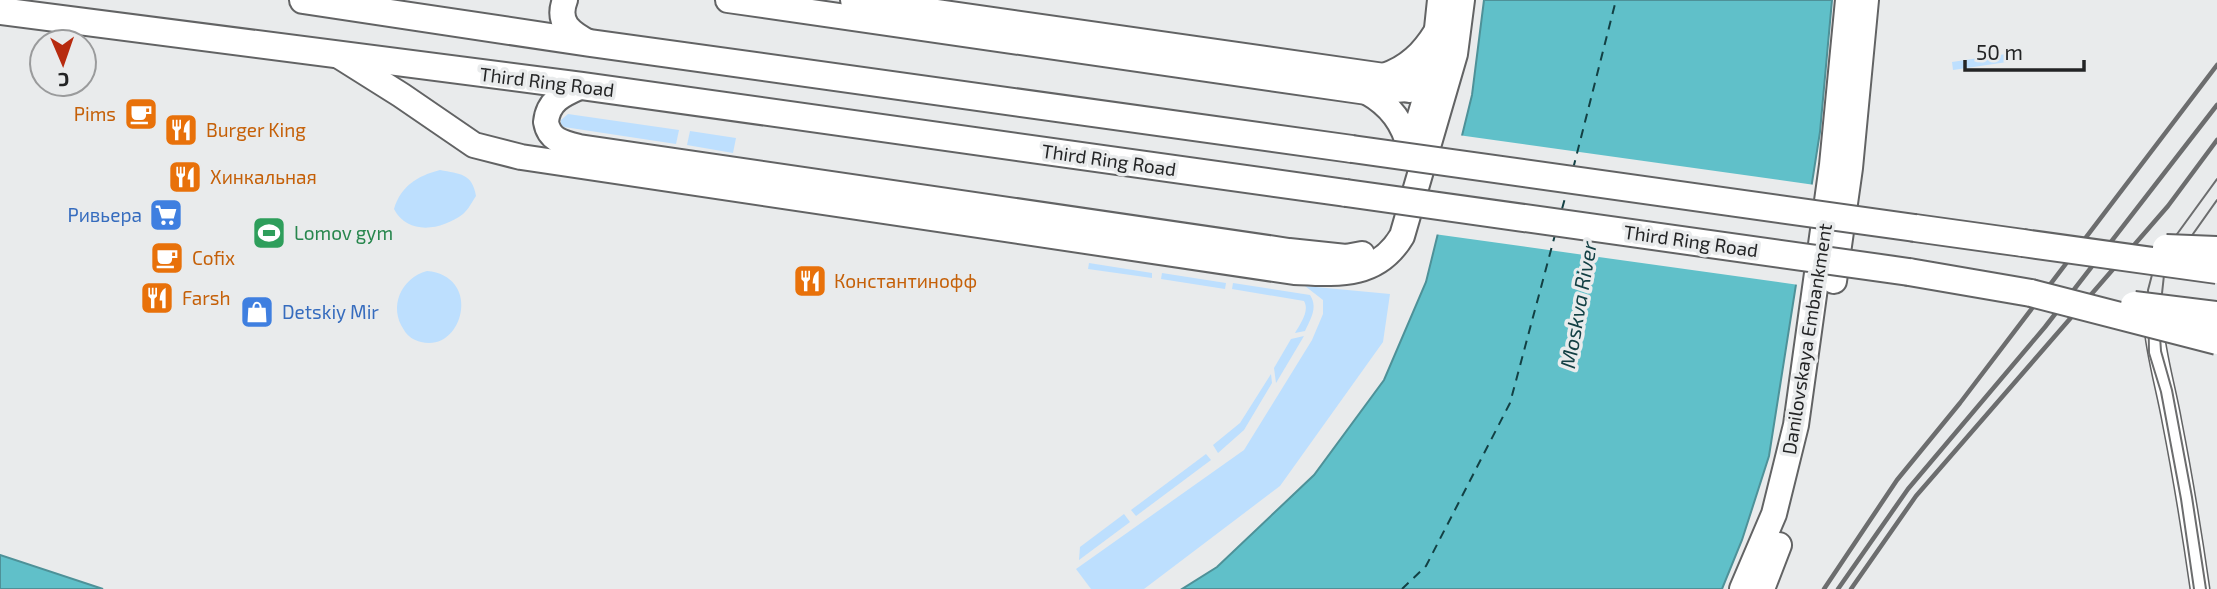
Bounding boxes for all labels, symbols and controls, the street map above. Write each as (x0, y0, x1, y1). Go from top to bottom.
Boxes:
north arrow (28, 28, 98, 98)
scale bar (1965, 28, 2084, 72)
text: 50 m (1976, 39, 2023, 64)
street label: Third Ring Road (478, 62, 616, 101)
text: С (58, 69, 70, 92)
cafe icon: Pims (122, 95, 160, 133)
place label: Pims (74, 102, 116, 125)
restaurant icon: Burger King (162, 111, 200, 149)
place label: Burger King (206, 118, 306, 141)
street label: Third Ring Road (1040, 139, 1178, 180)
restaurant icon: Хинкальная (166, 158, 204, 196)
place label: Хинкальная (210, 165, 317, 188)
supermarket icon: Ривьера (147, 196, 185, 234)
place label: Ривьера (67, 203, 142, 226)
sports icon: Lomov gym (250, 214, 288, 252)
street label: Third Ring Road (1622, 220, 1760, 261)
place label: Lomov gym (294, 221, 393, 244)
street label: Danilovskaya Embankment (1777, 222, 1836, 456)
cafe icon: Cofix (148, 239, 186, 277)
water label: Moskva River (1554, 239, 1601, 370)
place label: Cofix (192, 246, 235, 269)
restaurant icon: Константинофф (791, 262, 829, 300)
place label: Константинофф (834, 269, 977, 292)
restaurant icon: Farsh (138, 279, 176, 317)
place label: Farsh (182, 286, 231, 309)
shop icon: Detskiy Mir (238, 293, 276, 331)
place label: Detskiy Mir (282, 300, 379, 323)

